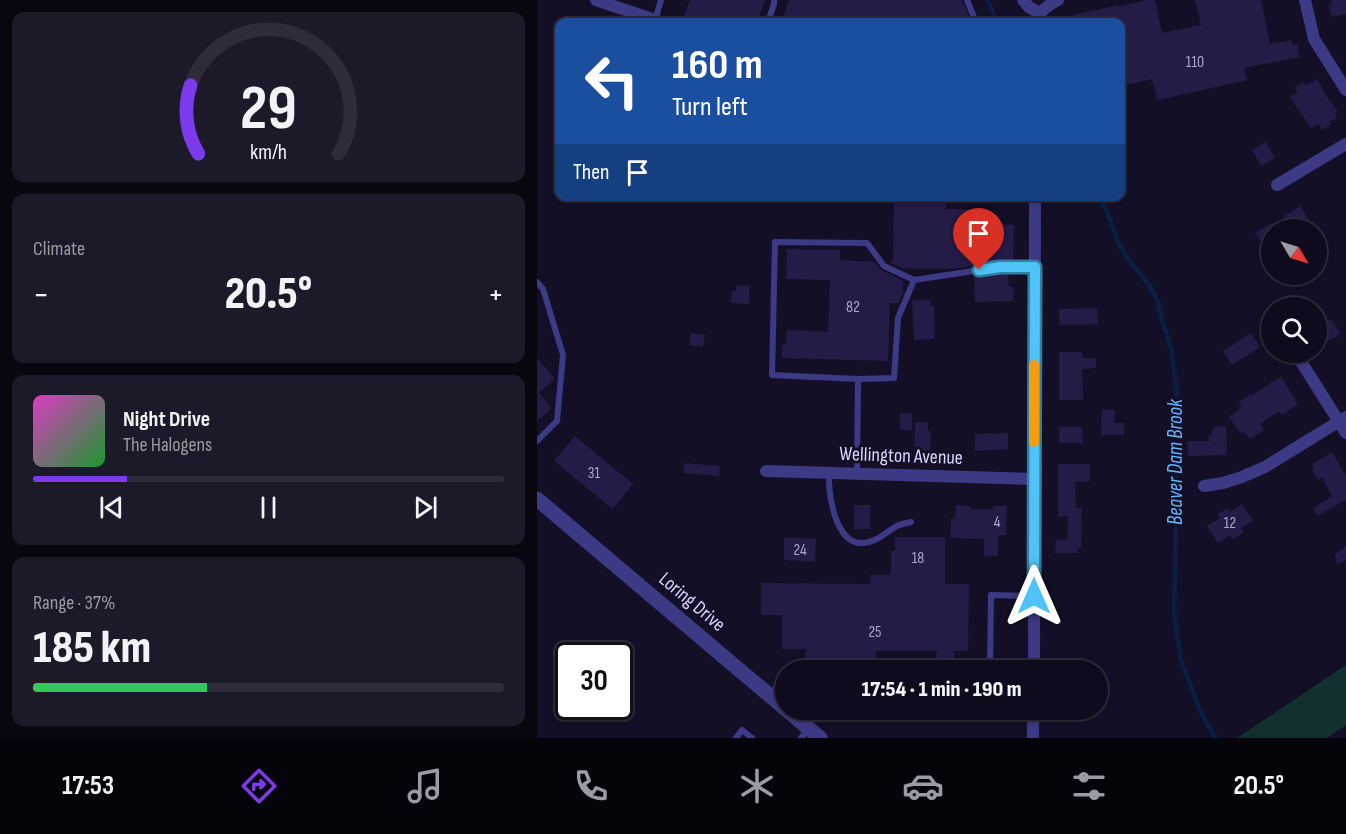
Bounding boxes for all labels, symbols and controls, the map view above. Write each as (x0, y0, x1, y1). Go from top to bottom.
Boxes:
text: 160 m (672, 40, 763, 91)
icon: left (573, 42, 651, 120)
house number: 110 (1186, 53, 1204, 72)
text: 29 (240, 72, 297, 147)
text: Turn left (672, 91, 748, 123)
text: km/h (250, 140, 287, 165)
icon: arrive (621, 156, 654, 189)
text: Then (573, 159, 609, 186)
pin (953, 208, 1004, 270)
icon: arrive (962, 217, 995, 250)
north arrow (1261, 219, 1327, 285)
map controls (1261, 219, 1327, 363)
text: Climate (33, 237, 85, 261)
text: 20.5° (225, 267, 312, 322)
text: − (33, 275, 49, 315)
text: + (488, 275, 504, 315)
button: search (1261, 297, 1327, 363)
house number: 82 (846, 298, 860, 317)
water label: Beaver Dam Brook (1163, 398, 1188, 525)
text: Night Drive (123, 406, 210, 433)
text: The Halogens (123, 433, 212, 457)
street label: Wellington Avenue (839, 442, 963, 470)
house number: 31 (588, 464, 601, 483)
icon: previous (95, 491, 128, 524)
icon: pause (252, 491, 285, 524)
icon: next (409, 491, 442, 524)
house number: 4 (994, 513, 1001, 532)
house number: 12 (1224, 514, 1236, 533)
house number: 24 (793, 541, 807, 560)
house number: 18 (912, 549, 924, 568)
position arrow (1002, 564, 1066, 628)
street label: Loring Drive (654, 567, 730, 637)
text: Range · 37% (33, 591, 115, 615)
text: 185 km (33, 621, 151, 676)
house number: 25 (868, 623, 882, 642)
speed limit sign: 30 (555, 642, 633, 720)
text: 17:54 · 1 min · 190 m (861, 676, 1022, 703)
icon: directions (238, 765, 280, 807)
icon: music (404, 765, 446, 807)
icon: phone (570, 765, 612, 807)
icon: climate (736, 765, 778, 807)
icon: car (902, 765, 944, 807)
icon: filters (1068, 765, 1110, 807)
text: 17:53 (62, 770, 114, 802)
text: 20.5° (1233, 770, 1284, 802)

